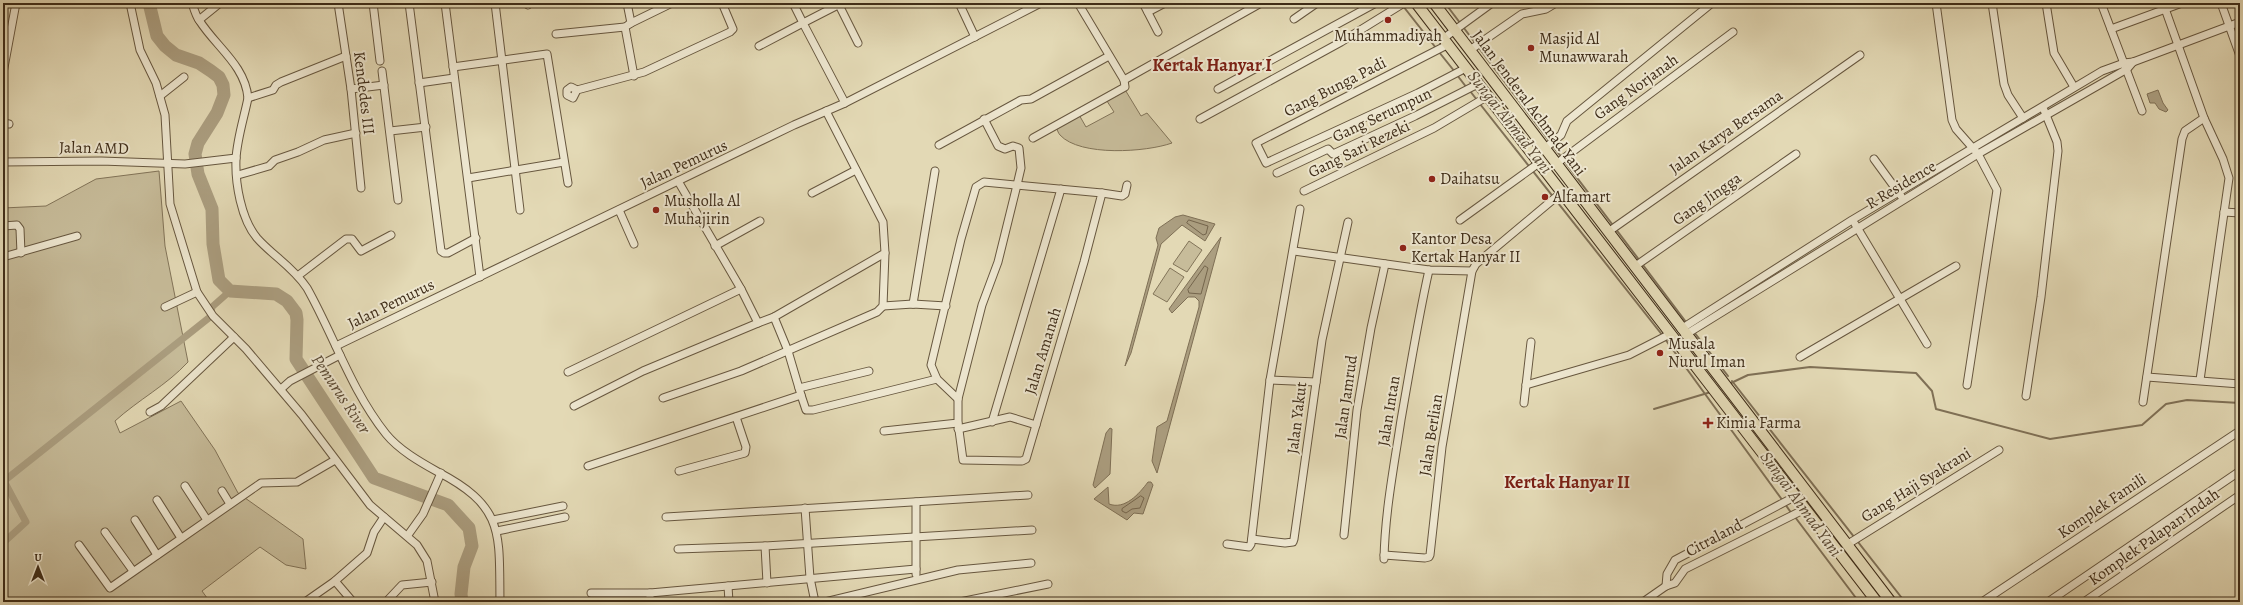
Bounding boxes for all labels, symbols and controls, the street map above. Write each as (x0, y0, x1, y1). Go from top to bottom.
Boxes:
marker: Muhammadiyah (1383, 15, 1393, 25)
place label: Muhammadiyah (1334, 25, 1442, 47)
street label: Jalan Jenderal Achmad Yani (1467, 25, 1591, 181)
place label: Masjid Al Munawwarah (1539, 28, 1629, 68)
marker: Masjid Al Munawwarah (1526, 43, 1536, 53)
street label: Gang Norjanah (1589, 49, 1683, 125)
street label: Kendedes III (348, 50, 380, 136)
street label: Gang Bunga Padi (1280, 52, 1390, 122)
district label: Kertak Hanyar I (1152, 53, 1272, 77)
water label: Sungai Ahmad Yani (1462, 66, 1558, 179)
street label: Gang Serumpun (1329, 82, 1435, 148)
street label: Jalan Karya Bersama (1665, 84, 1788, 179)
street label: Gang Sari Rezeki (1304, 115, 1414, 183)
street label: Jalan Pemurus (637, 134, 731, 194)
street label: Jalan AMD (59, 136, 129, 160)
street label: R Residence (1862, 155, 1940, 215)
street label: Gang Jingga (1668, 167, 1746, 231)
place label: Daihatsu (1440, 168, 1500, 190)
marker: Daihatsu (1427, 174, 1437, 184)
place label: Alfamart (1552, 186, 1611, 208)
place label: Musholla Al Muhajirin (664, 190, 740, 230)
marker: Alfamart (1540, 192, 1550, 202)
marker: Musholla Al Muhajirin (651, 205, 661, 215)
place label: Kantor Desa Kertak Hanyar II (1411, 228, 1521, 268)
marker: Kantor Desa Kertak Hanyar II (1398, 243, 1408, 253)
street label: Jalan Pemurus (344, 274, 438, 334)
street label: Jalan Amanah (1019, 304, 1067, 397)
place label: Musala Nurul Iman (1668, 333, 1745, 373)
marker: Musala Nurul Iman (1655, 348, 1665, 358)
water label: Pemurus River (306, 350, 377, 439)
street label: Jalan Jamrud (1329, 353, 1363, 440)
street label: Jalan Intan (1373, 374, 1405, 448)
street label: Jalan Yakut (1282, 381, 1312, 455)
street label: Jalan Berlian (1414, 392, 1448, 478)
place label: Kimia Farma (1716, 412, 1801, 434)
marker: Kimia Farma (1703, 418, 1713, 428)
street label: Gang Haji Syakrani (1857, 442, 1975, 528)
water label: Sungai Ahmad Yani (1755, 447, 1847, 562)
street label: Komplek Famili (2053, 468, 2151, 544)
district label: Kertak Hanyar II (1504, 470, 1630, 494)
street label: Komplek Palapan Indah (2084, 483, 2224, 591)
street label: Citraland (1682, 514, 1747, 562)
north arrow (18, 547, 58, 587)
text: U (34, 550, 42, 565)

